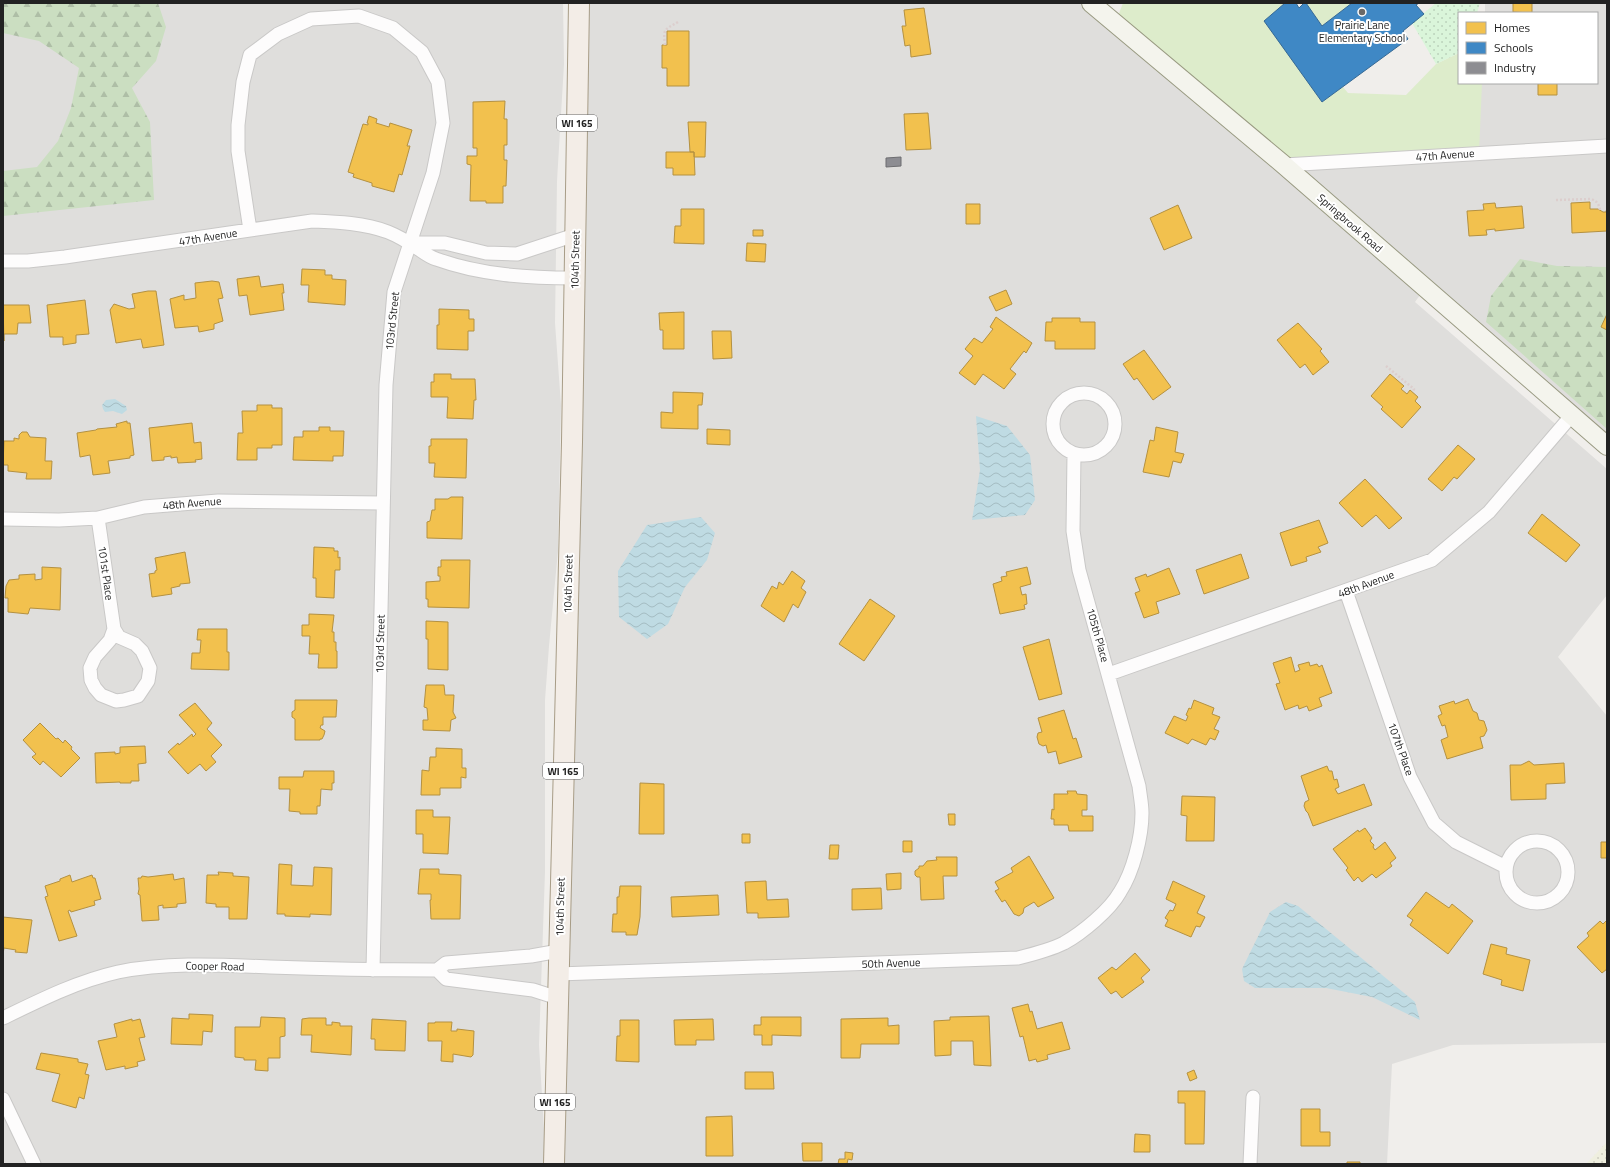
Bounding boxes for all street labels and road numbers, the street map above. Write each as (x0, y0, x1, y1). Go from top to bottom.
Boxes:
road number: WI 165 (557, 115, 597, 131)
street label: 47th Avenue (1415, 145, 1475, 165)
street label: Springbrook Road (1314, 190, 1386, 256)
street label: 47th Avenue (178, 224, 239, 250)
street label: 104th Street (566, 230, 584, 290)
street label: 103rd Street (381, 291, 403, 351)
street label: 48th Avenue (162, 492, 222, 514)
street label: 101st Place (94, 545, 118, 602)
street label: 104th Street (559, 554, 577, 614)
street label: 48th Avenue (1336, 566, 1397, 602)
street label: 105th Place (1083, 606, 1113, 664)
street label: 103rd Street (371, 614, 389, 674)
street label: 107th Place (1384, 720, 1418, 778)
road number: WI 165 (543, 763, 583, 779)
street label: 104th Street (551, 877, 569, 937)
street label: 50th Avenue (861, 954, 921, 972)
street label: Cooper Road (185, 957, 245, 975)
road number: WI 165 (535, 1094, 575, 1110)

